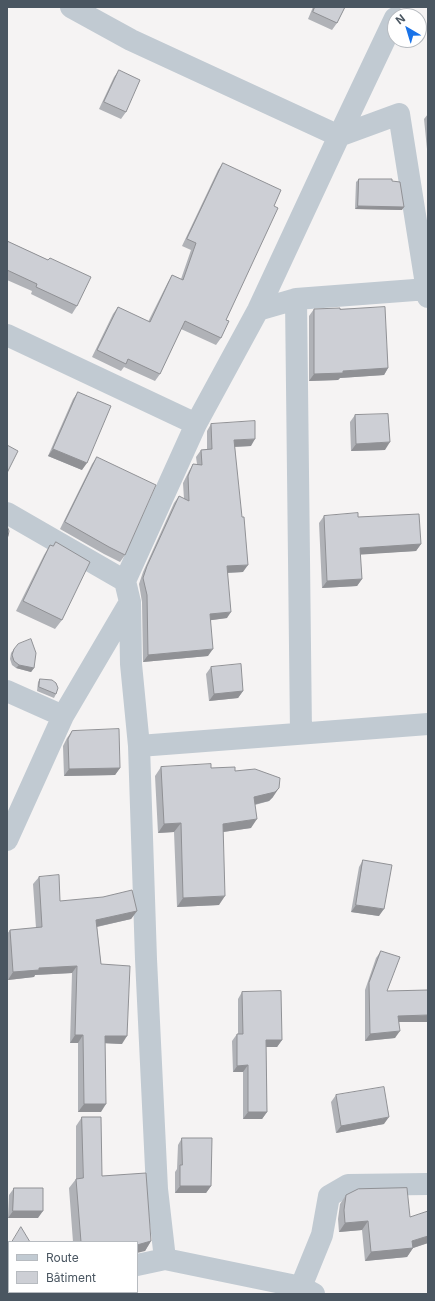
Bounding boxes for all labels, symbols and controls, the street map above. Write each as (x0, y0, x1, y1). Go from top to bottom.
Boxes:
north arrow (387, 8, 427, 48)
text: N (393, 11, 408, 27)
legend (8, 1241, 138, 1293)
text: Route (46, 1250, 79, 1265)
text: Bâtiment (46, 1270, 96, 1285)

